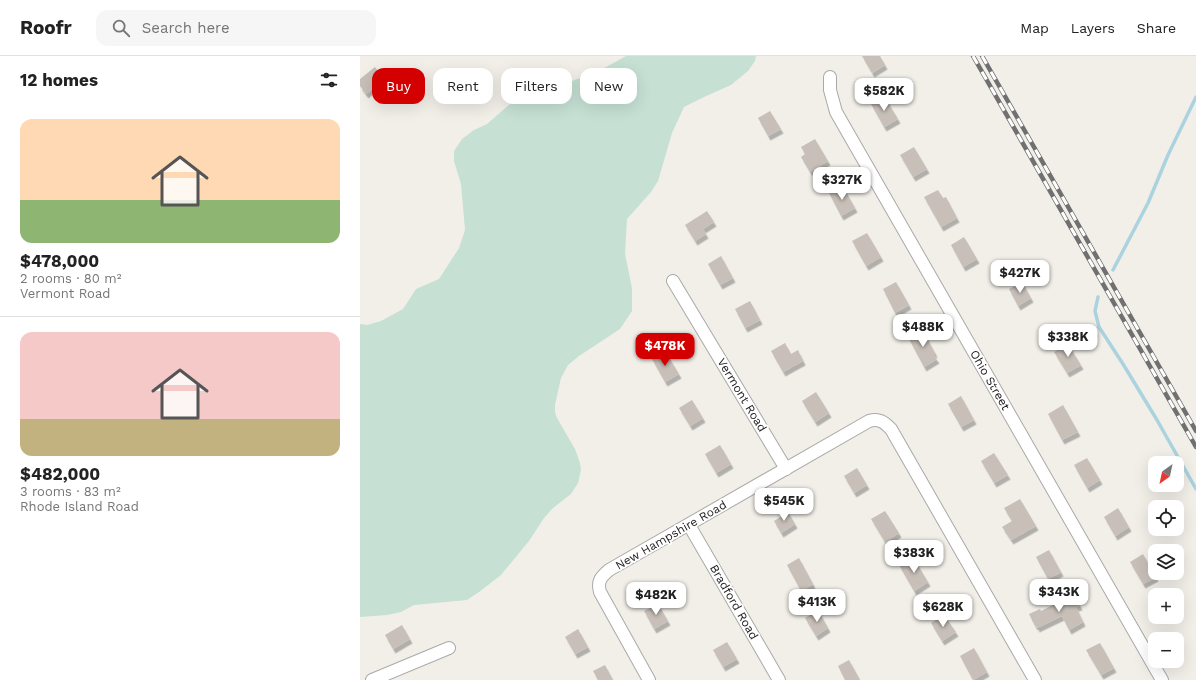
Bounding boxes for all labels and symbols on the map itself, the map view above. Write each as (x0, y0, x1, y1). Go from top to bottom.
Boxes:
pin: $582K (856, 78, 912, 112)
pin: $327K (814, 167, 870, 201)
pin: $427K (992, 260, 1048, 294)
pin: $488K (895, 314, 951, 348)
pin: $338K (1040, 324, 1096, 358)
pin: $478K (637, 333, 693, 367)
street label: Ohio Street (967, 348, 1013, 412)
street label: Vermont Road (715, 356, 769, 434)
north arrow (1148, 456, 1184, 492)
pin: $545K (756, 488, 812, 522)
street label: New Hampshire Road (613, 497, 729, 573)
pin: $383K (886, 540, 942, 574)
street label: Bradford Road (707, 562, 761, 642)
pin: $343K (1031, 579, 1087, 613)
pin: $482K (628, 582, 684, 616)
pin: $413K (789, 589, 845, 623)
pin: $628K (915, 594, 971, 628)

